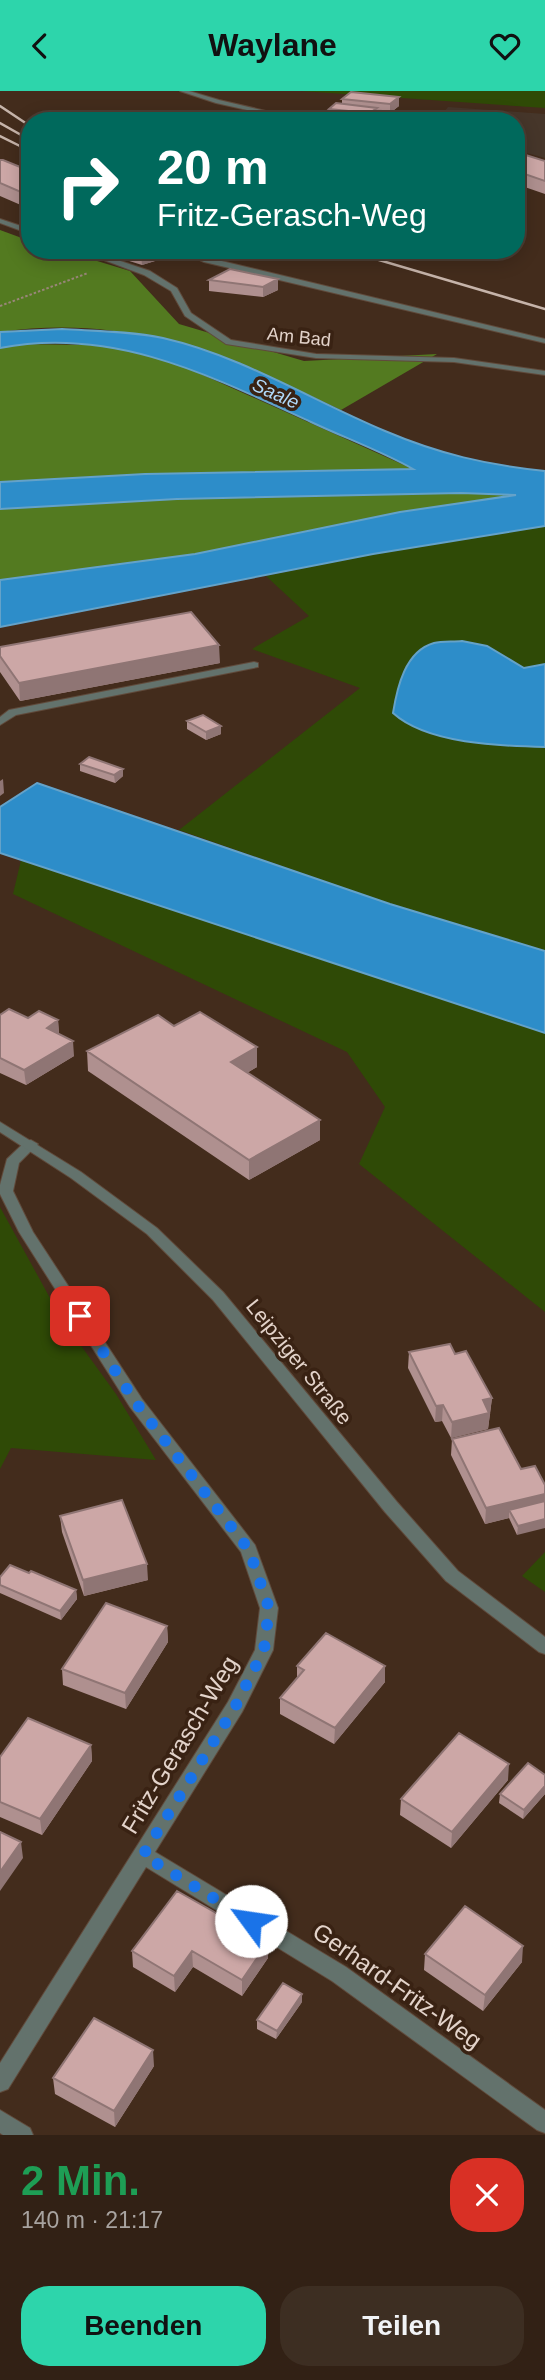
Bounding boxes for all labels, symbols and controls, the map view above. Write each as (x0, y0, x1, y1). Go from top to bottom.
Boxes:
icon: back (21, 27, 59, 65)
text: Waylane (208, 27, 337, 63)
icon: heart (486, 27, 524, 65)
icon: right (42, 140, 133, 231)
text: 20 m (157, 140, 269, 194)
text: Fritz-Gerasch-Weg (157, 197, 427, 233)
street label: Am Bad (266, 324, 332, 350)
water label: Saale (249, 374, 302, 413)
pin (50, 1286, 110, 1346)
street label: Leipziger Straße (242, 1295, 357, 1429)
icon: arrive (61, 1297, 99, 1335)
street label: Fritz-Gerasch-Weg (116, 1651, 243, 1838)
position arrow (214, 1884, 288, 1958)
street label: Gerhard-Fritz-Weg (308, 1917, 487, 2054)
text: 2 Min. (21, 2157, 140, 2204)
button: close (450, 2158, 524, 2232)
text: 140 m · 21:17 (21, 2207, 163, 2233)
button: Beenden (21, 2286, 266, 2366)
button: Teilen (280, 2286, 524, 2366)

